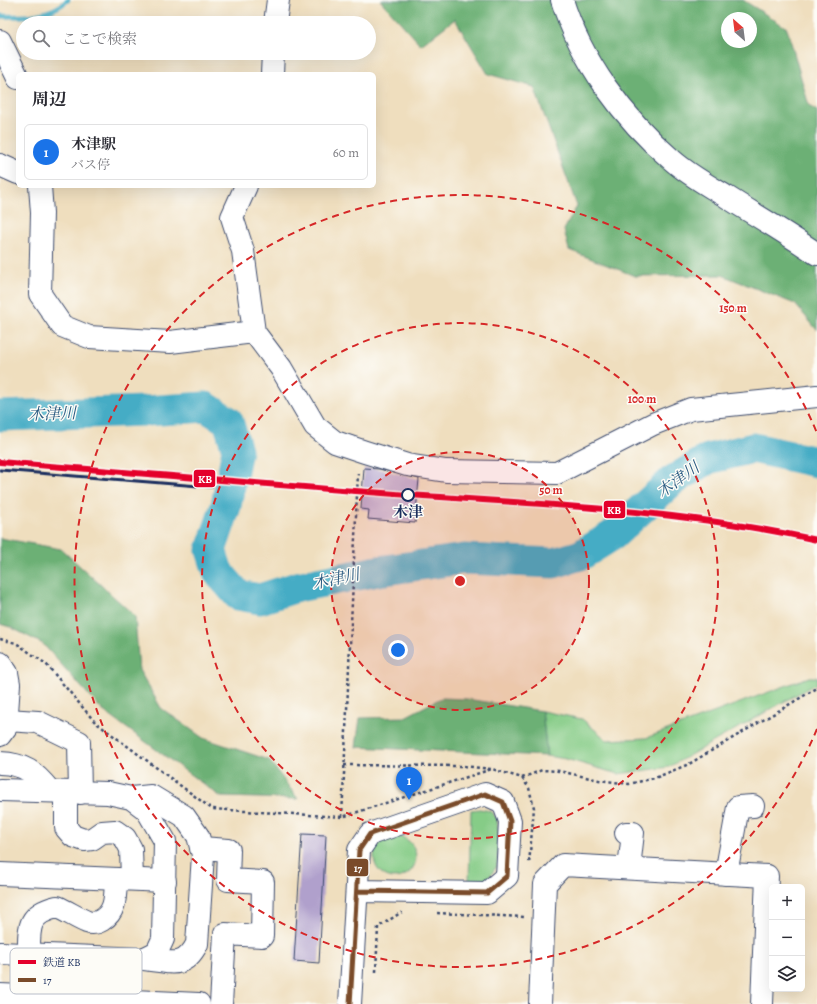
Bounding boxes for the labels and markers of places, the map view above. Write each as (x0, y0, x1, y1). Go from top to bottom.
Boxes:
marker: 木津 (401, 488, 415, 502)
place label: 木津 (393, 502, 423, 522)
centre of rings (453, 574, 467, 588)
pin: 1 (396, 767, 422, 800)

